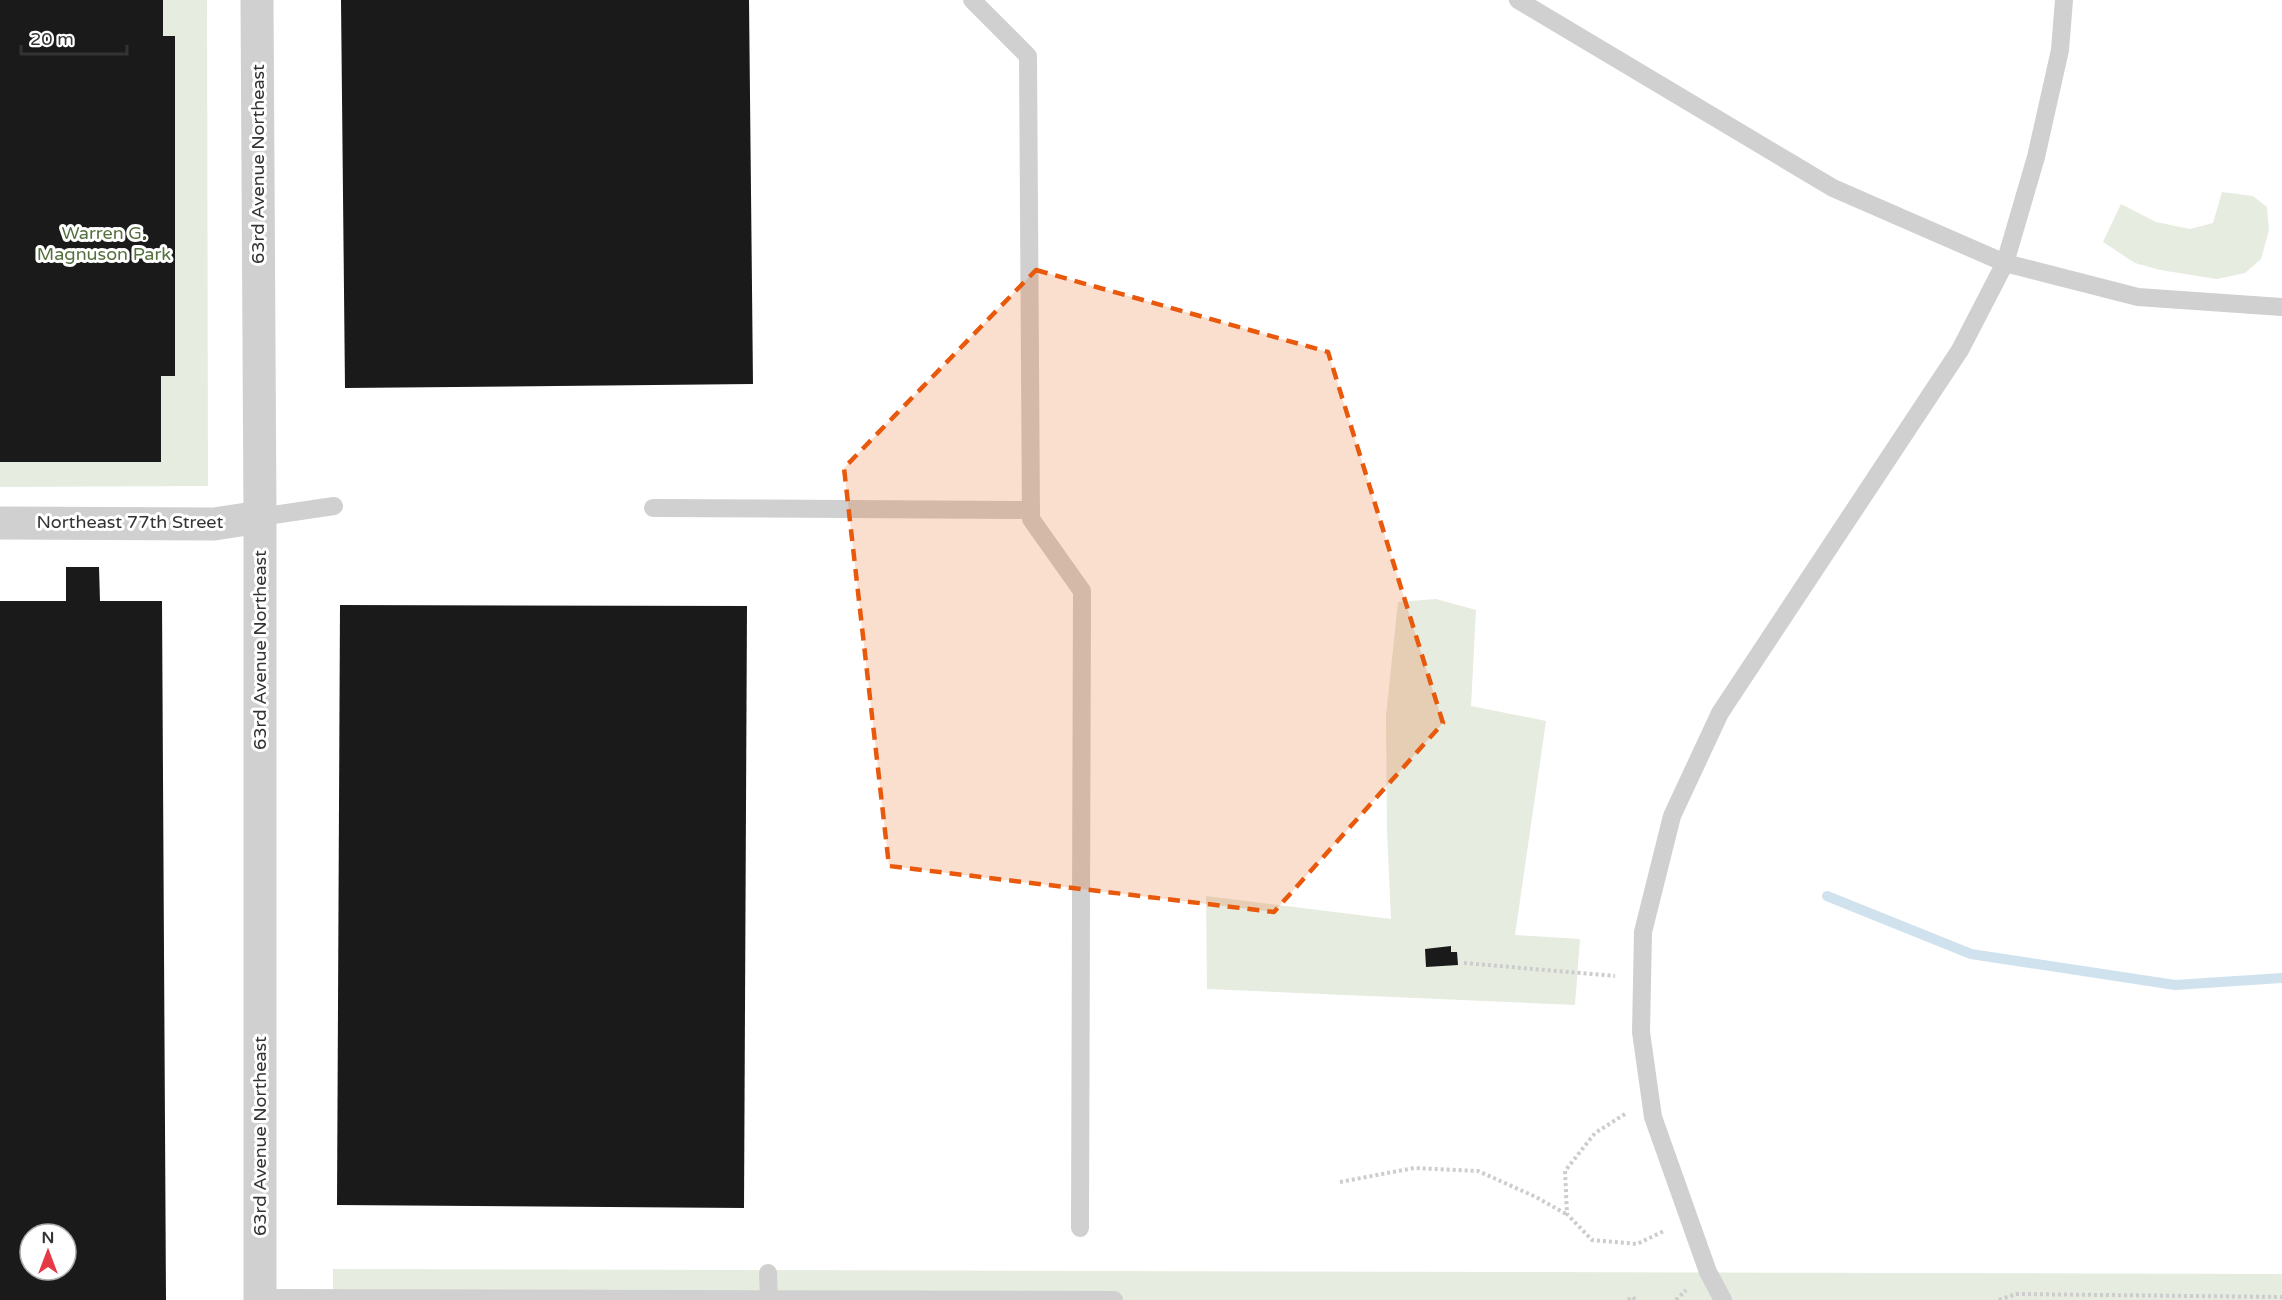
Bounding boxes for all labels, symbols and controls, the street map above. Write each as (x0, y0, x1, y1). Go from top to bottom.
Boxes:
scale bar (21, 18, 128, 56)
text: 20 m (30, 28, 74, 50)
street label: 63rd Avenue Northeast (247, 64, 269, 264)
park label: Warren G. Magnuson Park (37, 222, 171, 265)
street label: Northeast 77th Street (37, 511, 224, 533)
street label: 63rd Avenue Northeast (249, 550, 271, 750)
street label: 63rd Avenue Northeast (249, 1036, 271, 1236)
north arrow (18, 1222, 78, 1282)
text: N (42, 1228, 54, 1248)

